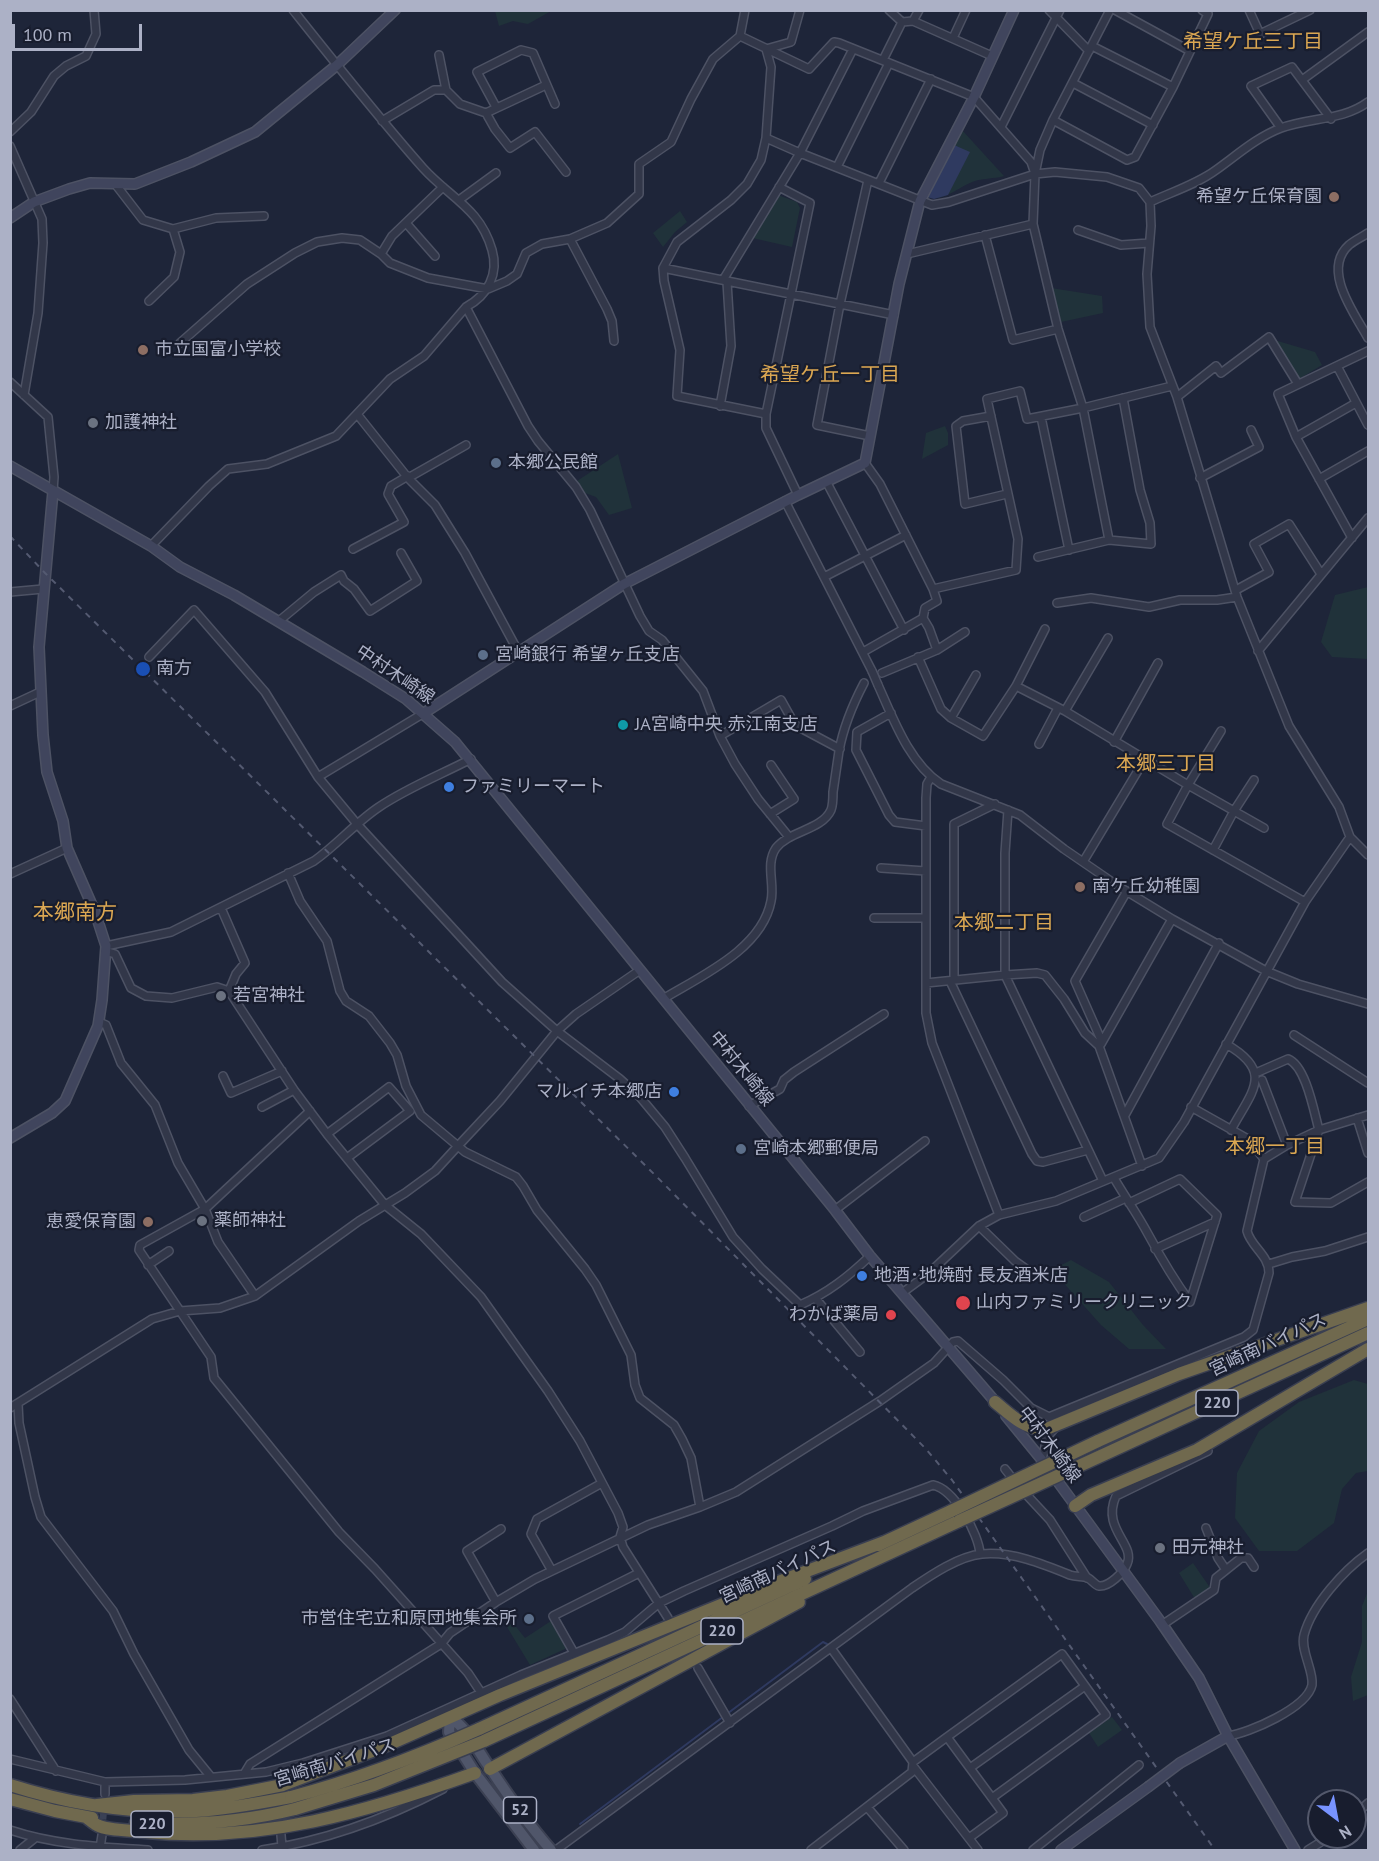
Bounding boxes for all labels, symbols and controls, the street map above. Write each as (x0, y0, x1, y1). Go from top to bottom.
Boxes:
scale bar (15, 12, 146, 50)
text: 100 m (23, 23, 72, 46)
district label: 希望ケ丘三丁目 (1183, 30, 1323, 54)
place label: 希望ケ丘保育園 (1196, 186, 1322, 208)
marker: 希望ケ丘保育園 (1327, 190, 1341, 204)
place label: 市立国富小学校 (155, 339, 281, 361)
marker: 市立国富小学校 (136, 343, 150, 357)
district label: 希望ケ丘一丁目 (760, 363, 900, 387)
place label: 加護神社 (105, 412, 177, 434)
marker: 加護神社 (86, 416, 100, 430)
place label: 本郷公民館 (508, 452, 598, 474)
marker: 本郷公民館 (489, 456, 503, 470)
street label: 中村木崎線 (352, 641, 438, 709)
place label: 宮崎銀行 希望ヶ丘支店 (495, 644, 680, 666)
marker: 宮崎銀行 希望ヶ丘支店 (476, 648, 490, 662)
place label: 南方 (156, 658, 192, 680)
marker: 南方 (134, 660, 152, 678)
place label: JA宮崎中央 赤江南支店 (635, 714, 818, 736)
marker: JA宮崎中央 赤江南支店 (616, 718, 630, 732)
district label: 本郷三丁目 (1116, 752, 1216, 776)
place label: ファミリーマート (461, 776, 605, 798)
marker: ファミリーマート (442, 780, 456, 794)
place label: 南ケ丘幼稚園 (1092, 876, 1200, 898)
marker: 南ケ丘幼稚園 (1073, 880, 1087, 894)
district label: 本郷南方 (33, 900, 117, 926)
district label: 本郷二丁目 (954, 911, 1054, 935)
place label: 若宮神社 (233, 985, 305, 1007)
marker: 若宮神社 (214, 989, 228, 1003)
street label: 中村木崎線 (704, 1027, 778, 1111)
place label: マルイチ本郷店 (536, 1081, 662, 1103)
marker: マルイチ本郷店 (667, 1085, 681, 1099)
district label: 本郷一丁目 (1225, 1135, 1325, 1159)
place label: 宮崎本郷郵便局 (753, 1138, 879, 1160)
marker: 宮崎本郷郵便局 (734, 1142, 748, 1156)
place label: 薬師神社 (214, 1210, 286, 1232)
place label: 恵愛保育園 (46, 1211, 136, 1233)
marker: 薬師神社 (195, 1214, 209, 1228)
marker: 恵愛保育園 (141, 1215, 155, 1229)
place label: 地酒･地焼酎 長友酒米店 (874, 1265, 1068, 1287)
marker: 地酒･地焼酎 長友酒米店 (855, 1269, 869, 1283)
place label: 山内ファミリークリニック (976, 1292, 1192, 1314)
marker: 山内ファミリークリニック (954, 1294, 972, 1312)
place label: わかば薬局 (789, 1304, 879, 1326)
marker: わかば薬局 (884, 1308, 898, 1322)
street label: 宮崎南バイパス (1206, 1309, 1330, 1381)
road number: 220 (1196, 1390, 1238, 1416)
street label: 中村木崎線 (1013, 1403, 1085, 1487)
street label: 宮崎南バイパス (716, 1536, 840, 1608)
place label: 田元神社 (1172, 1537, 1244, 1559)
marker: 田元神社 (1153, 1541, 1167, 1555)
place label: 市営住宅立和原団地集会所 (301, 1608, 517, 1630)
marker: 市営住宅立和原団地集会所 (522, 1612, 536, 1626)
road number: 220 (701, 1618, 743, 1644)
street label: 宮崎南バイパス (272, 1734, 398, 1792)
north arrow (1307, 1789, 1367, 1849)
road number: 52 (504, 1797, 536, 1823)
road number: 220 (131, 1811, 173, 1837)
text: N (1336, 1821, 1355, 1844)

